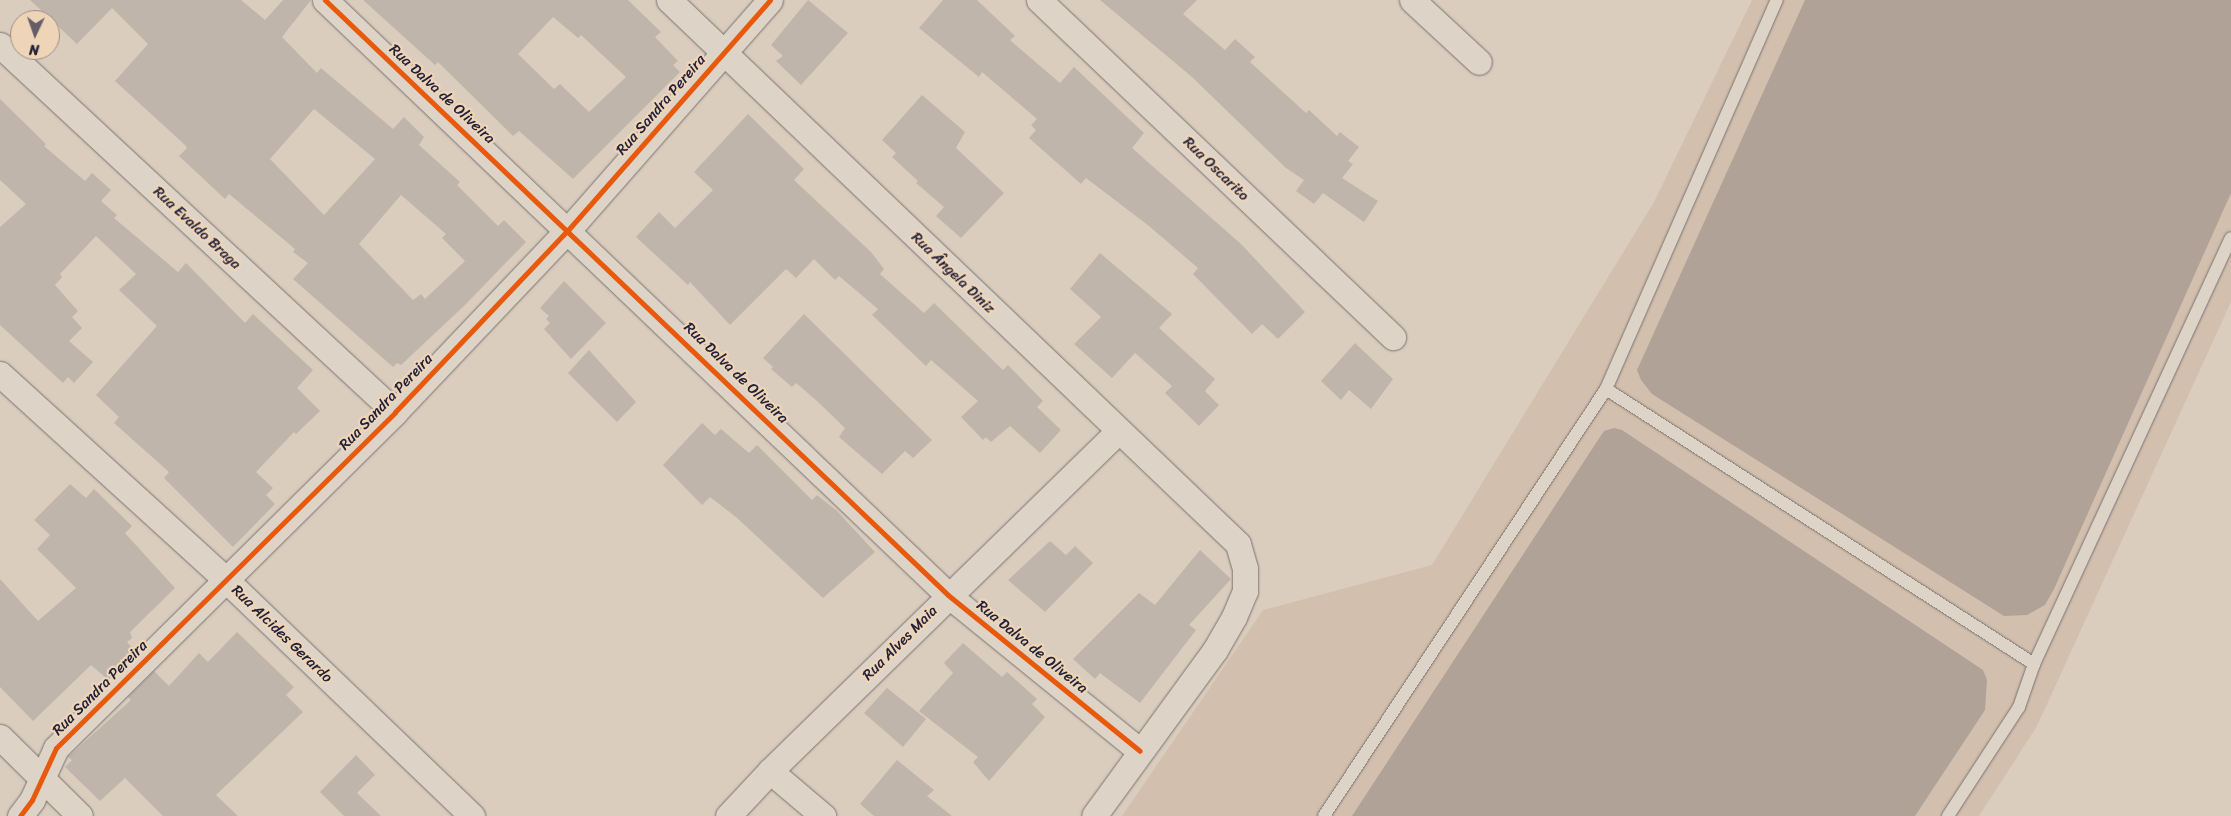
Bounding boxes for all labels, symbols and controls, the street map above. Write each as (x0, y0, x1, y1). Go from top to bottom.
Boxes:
north arrow (10, 10, 60, 60)
text: N (29, 37, 40, 62)
street label: Rua Dalva de Oliveira (385, 40, 499, 148)
street label: Rua Sandra Pereira (612, 51, 710, 159)
street label: Rua Oscarito (1179, 133, 1253, 205)
street label: Rua Evaldo Braga (149, 183, 245, 273)
street label: Rua Ângela Diniz (907, 228, 999, 318)
street label: Rua Dalva de Oliveira (680, 319, 792, 427)
street label: Rua Sandra Pereira (335, 350, 437, 454)
street label: Rua Alcides Gerardo (228, 581, 336, 687)
street label: Rua Dalva de Oliveira (973, 597, 1091, 697)
street label: Rua Alves Maia (859, 602, 941, 684)
street label: Rua Sandra Pereira (49, 637, 151, 739)

